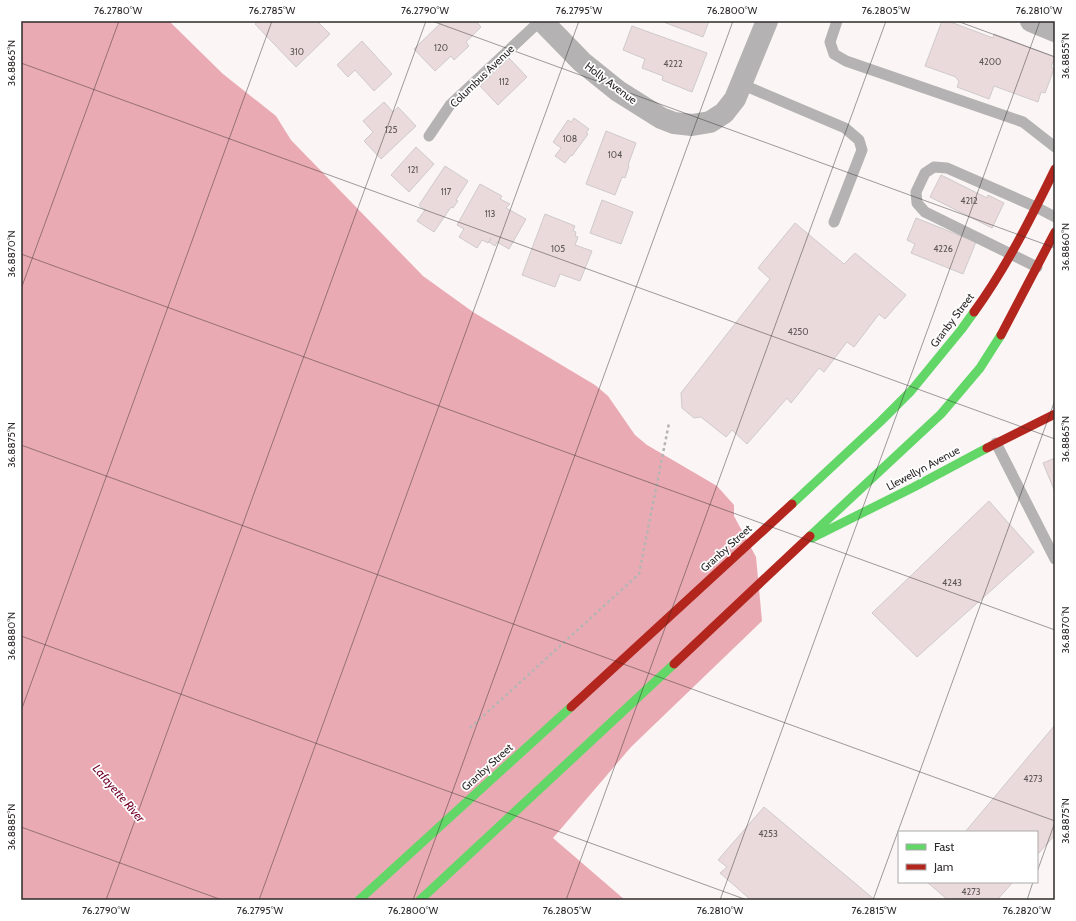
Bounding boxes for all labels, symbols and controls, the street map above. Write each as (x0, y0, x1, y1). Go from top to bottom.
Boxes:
text: 76.2780°W (94, 4, 143, 17)
text: 76.2785°W (249, 4, 296, 17)
text: 76.2790°W (401, 4, 449, 17)
text: 76.2795°W (556, 4, 603, 17)
text: 76.2800°W (707, 4, 758, 17)
text: 76.2805°W (862, 4, 911, 17)
text: 76.2810°W (1016, 4, 1063, 17)
text: 36.8855°N (1059, 33, 1072, 79)
text: 36.8865°N (5, 40, 18, 86)
street label: Columbus Avenue (447, 41, 518, 110)
house number: 120 (434, 42, 448, 53)
house number: 310 (290, 46, 304, 57)
house number: 4200 (979, 56, 1001, 67)
house number: 4222 (663, 58, 683, 69)
street label: Holly Avenue (582, 59, 640, 107)
house number: 112 (499, 76, 510, 87)
house number: 125 (385, 124, 397, 135)
house number: 108 (563, 133, 577, 144)
house number: 104 (608, 149, 622, 160)
house number: 121 (408, 164, 418, 175)
house number: 117 (441, 186, 452, 197)
house number: 4212 (960, 195, 978, 206)
house number: 113 (485, 208, 495, 219)
text: 36.8860°N (1059, 223, 1072, 271)
text: 36.8870°N (5, 230, 18, 278)
house number: 105 (551, 243, 565, 254)
house number: 4226 (933, 243, 953, 254)
street label: Granby Street (927, 290, 977, 350)
house number: 4250 (787, 326, 809, 337)
text: 36.8865°N (1059, 416, 1072, 462)
text: 36.8875°N (5, 422, 18, 468)
street label: Llewellyn Avenue (884, 443, 963, 493)
street label: Granby Street (697, 521, 755, 575)
house number: 4243 (942, 577, 962, 588)
text: 36.8870°N (1059, 606, 1072, 654)
text: 36.8880°N (5, 612, 18, 660)
street label: Granby Street (458, 740, 516, 794)
water label: Lafayette River (90, 761, 149, 826)
house number: 4273 (1023, 773, 1043, 784)
text: 36.8875°N (1059, 798, 1072, 844)
text: 36.8885°N (5, 804, 18, 850)
house number: 4253 (758, 828, 778, 839)
legend (898, 831, 1038, 883)
text: Fast (934, 839, 954, 854)
text: Jam (933, 859, 953, 874)
house number: 4273 (961, 886, 981, 897)
text: 76.2790°W (82, 904, 130, 917)
text: 76.2795°W (237, 904, 284, 917)
text: 76.2800°W (388, 904, 439, 917)
text: 76.2805°W (543, 904, 592, 917)
text: 76.2810°W (697, 904, 744, 917)
text: 76.2815°W (852, 904, 897, 917)
text: 76.2820°W (1003, 904, 1052, 917)

